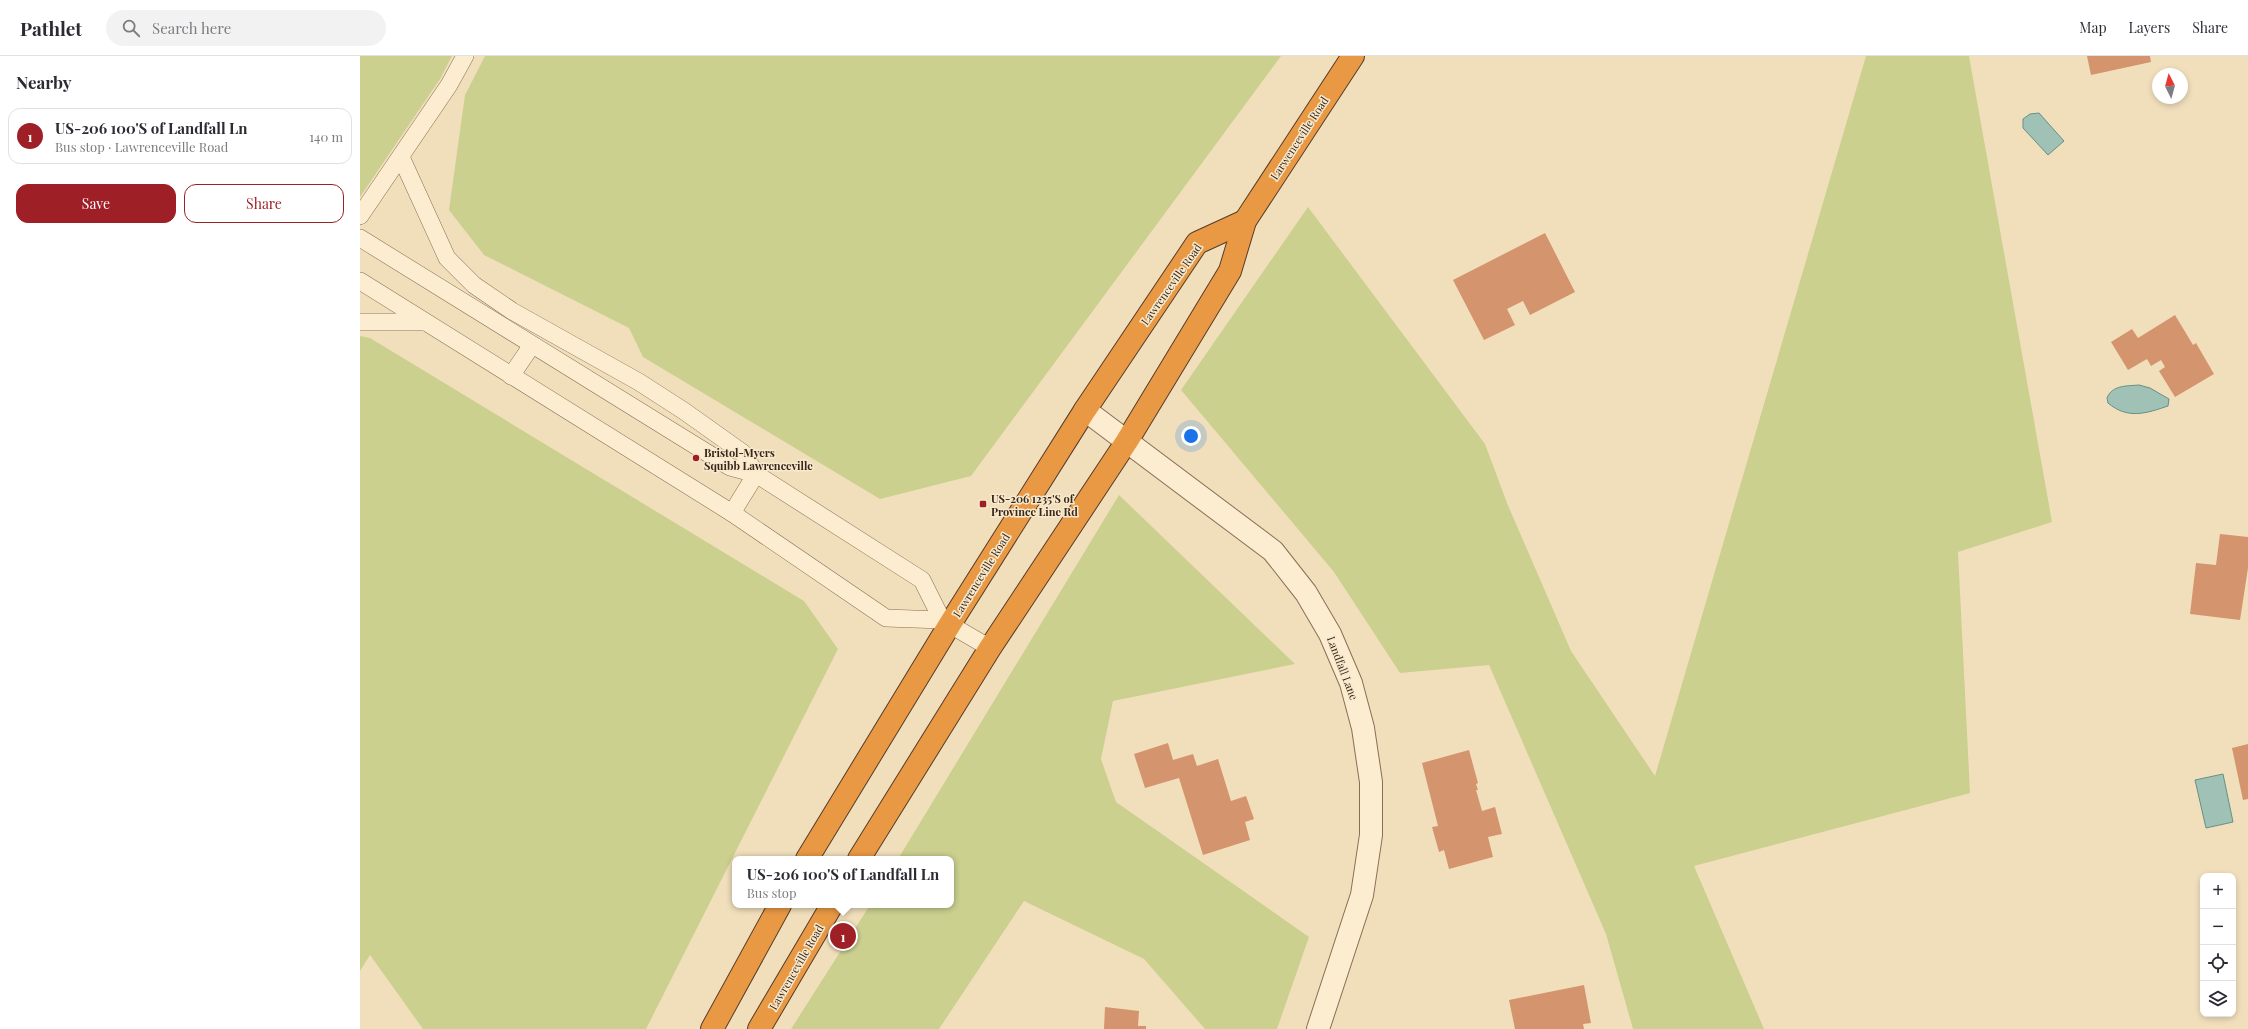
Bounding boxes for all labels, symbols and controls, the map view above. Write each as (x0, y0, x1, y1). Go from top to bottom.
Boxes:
search box (106, 10, 386, 46)
text: Pathlet (20, 15, 82, 41)
icon: search (120, 17, 142, 39)
text: Search here (152, 18, 231, 38)
text: Map (2079, 18, 2107, 37)
text: Layers (2129, 18, 2170, 37)
text: Share (2192, 18, 2228, 37)
north arrow (2152, 68, 2188, 104)
text: Nearby (16, 71, 71, 93)
street label: Larwenceville Road (1266, 93, 1332, 182)
text: US-206 100'S of Landfall Ln (55, 118, 248, 138)
text: 1 (28, 128, 32, 145)
text: 140 m (309, 128, 343, 145)
text: Bus stop · Lawrenceville Road (55, 138, 228, 155)
button: Save (16, 184, 176, 223)
button: Share (184, 184, 344, 223)
street label: Lawrenceville Road (1137, 240, 1205, 328)
your location (1181, 426, 1201, 446)
place label: Bristol-Myers Squibb Lawrenceville (704, 445, 813, 473)
marker: Bristol-Myers Squibb Lawrenceville (691, 453, 701, 463)
place label: US-206 1235'S of Province Line Rd (991, 491, 1078, 519)
marker: US-206 1235'S of Province Line Rd (978, 499, 988, 509)
street label: Lawrenceville Road (949, 530, 1013, 620)
street label: Landfall Lane (1324, 634, 1362, 702)
popup (732, 856, 954, 908)
text: US-206 100'S of Landfall Ln (747, 864, 939, 884)
map controls (2200, 873, 2236, 1017)
button: + (2200, 873, 2236, 909)
text: Bus stop (747, 884, 797, 901)
button: − (2200, 909, 2236, 945)
street label: Lawrenceville Road (765, 921, 827, 1012)
pin: 1 (830, 921, 856, 951)
button: locate (2200, 945, 2236, 981)
button: layers (2200, 981, 2236, 1017)

